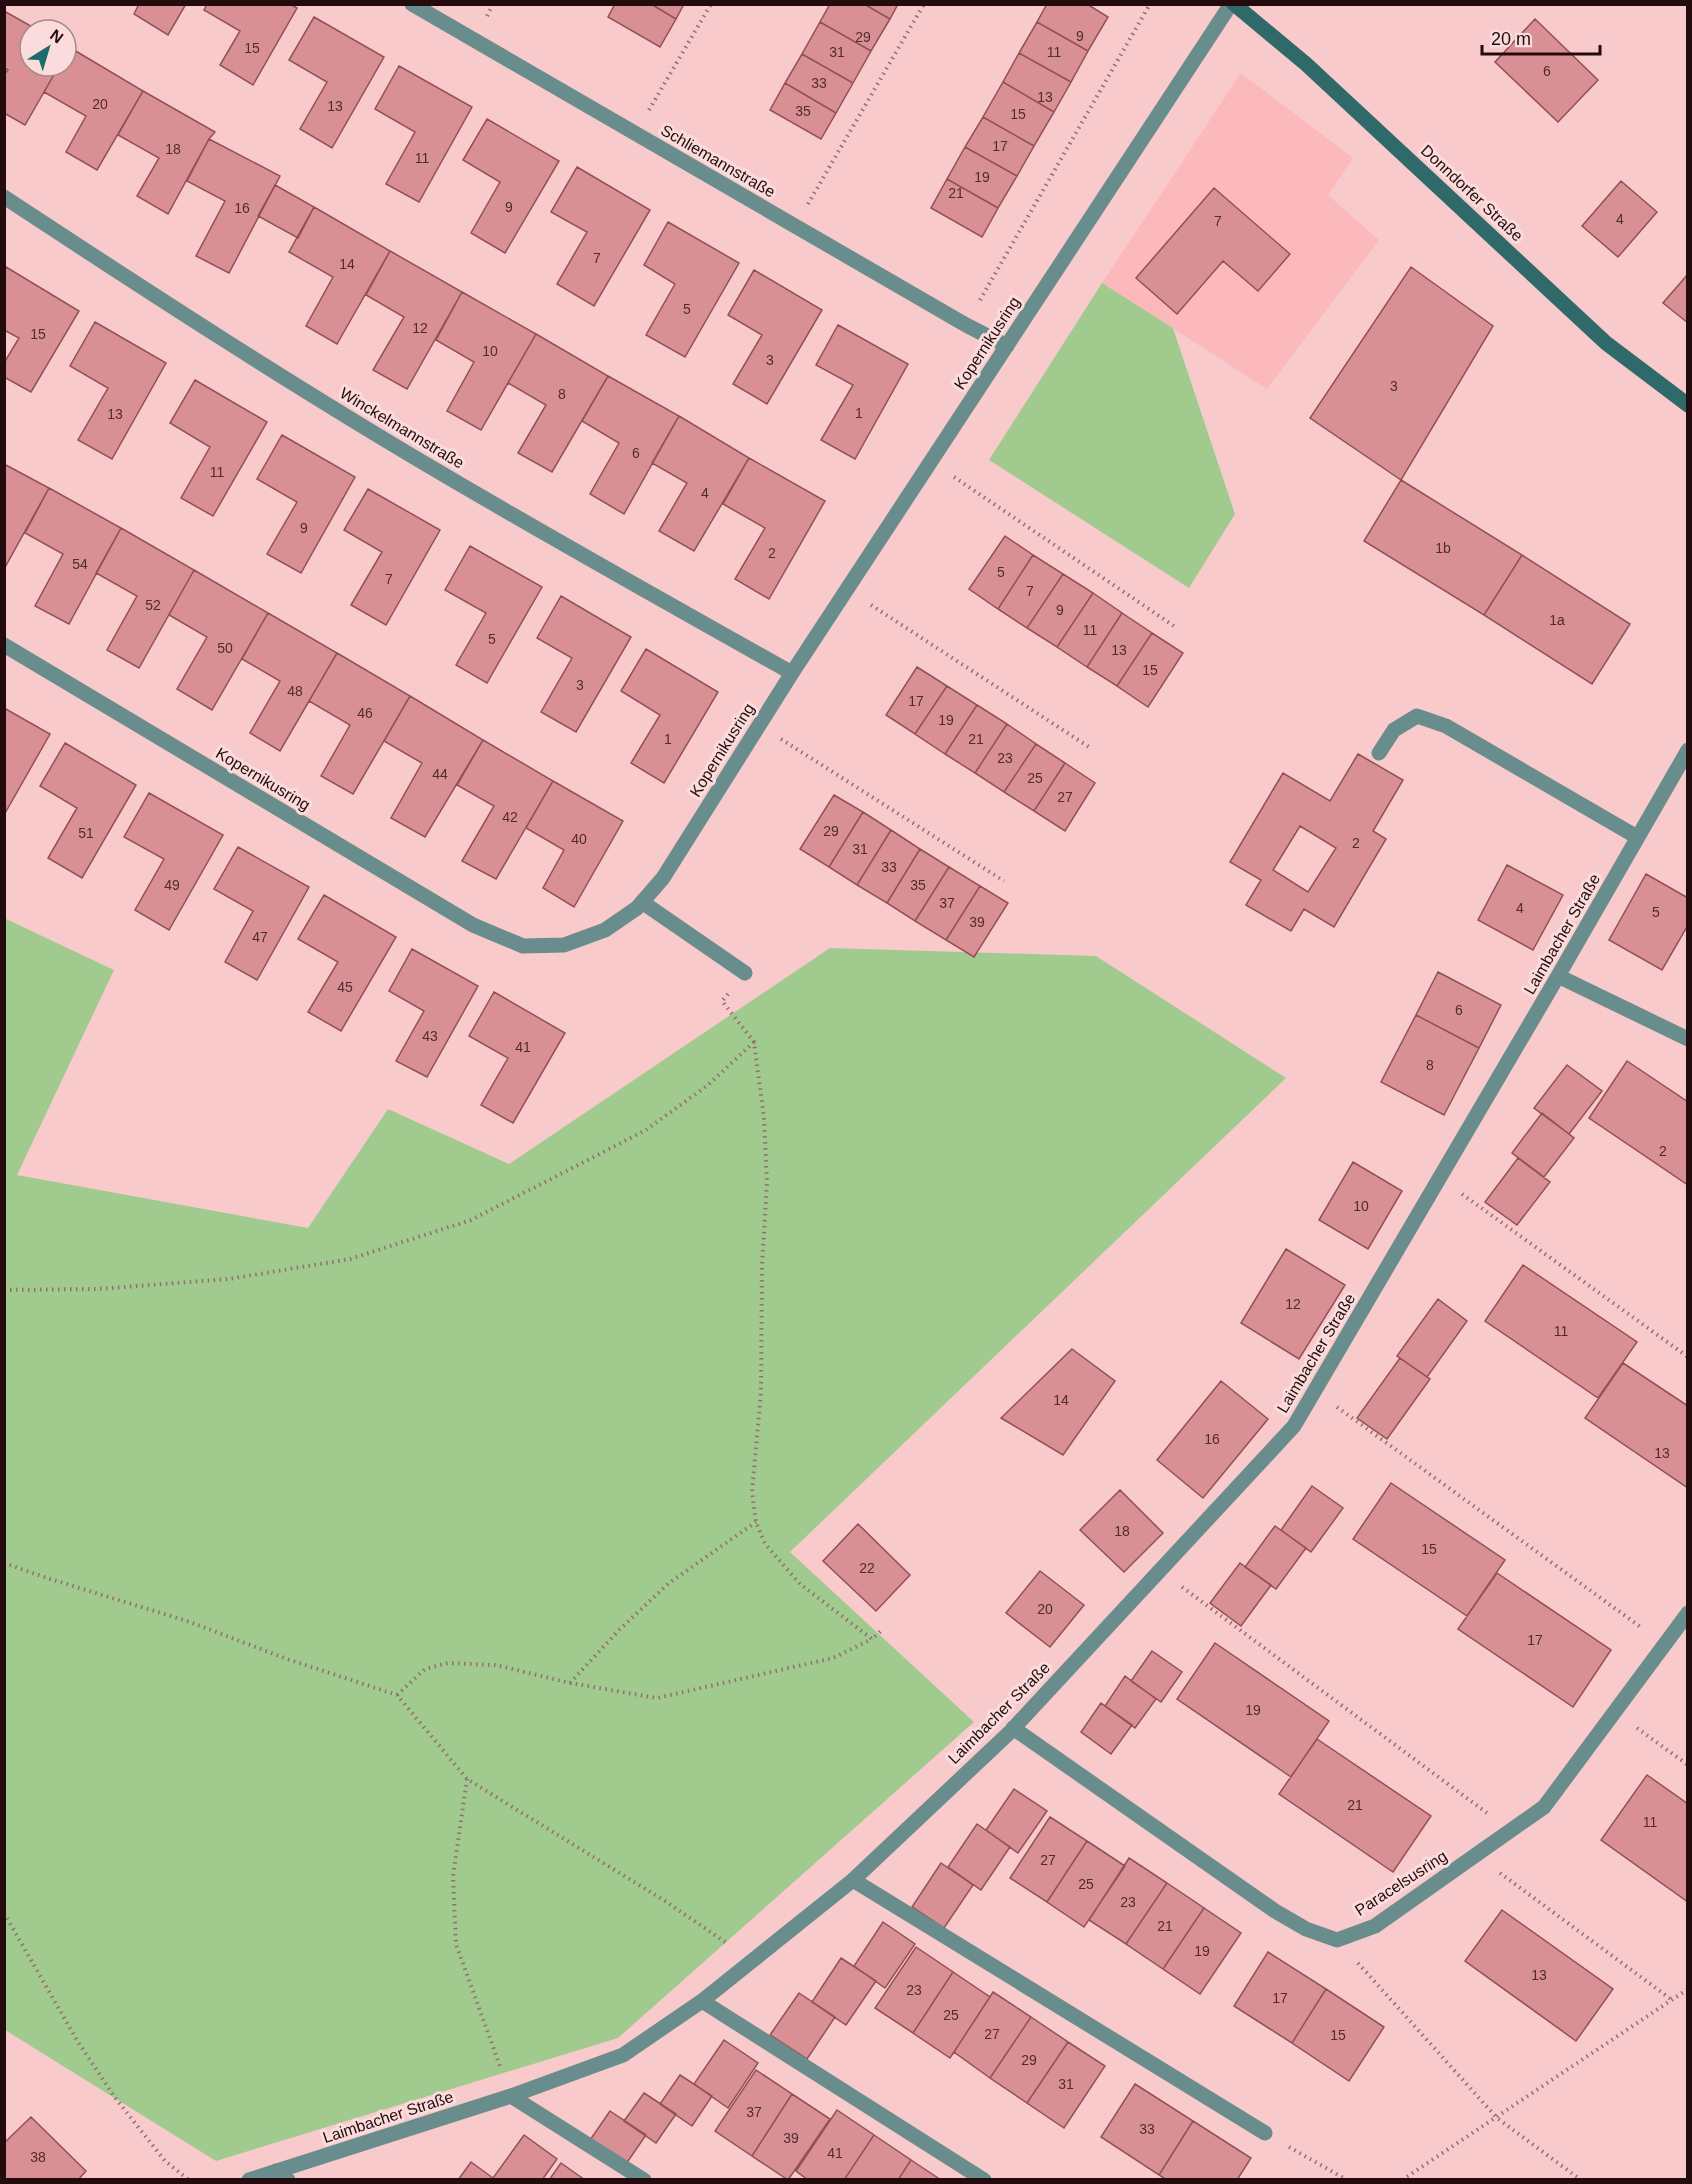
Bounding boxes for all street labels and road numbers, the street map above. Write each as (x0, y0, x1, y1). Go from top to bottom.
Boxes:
street label: Schliemannstraße (658, 121, 778, 201)
street label: Donndorfer Straße (1418, 142, 1526, 244)
street label: Kopernikusring (951, 294, 1023, 392)
street label: Winckelmannstraße (337, 384, 467, 472)
street label: Kopernikusring (687, 700, 757, 800)
street label: Kopernikusring (213, 744, 313, 814)
street label: Laimbacher Straße (1521, 871, 1603, 997)
street label: Laimbacher Straße (1274, 1290, 1358, 1416)
street label: Laimbacher Straße (945, 1659, 1053, 1767)
street label: Paracelsusring (1352, 1847, 1450, 1919)
street label: Laimbacher Straße (321, 2088, 455, 2146)

